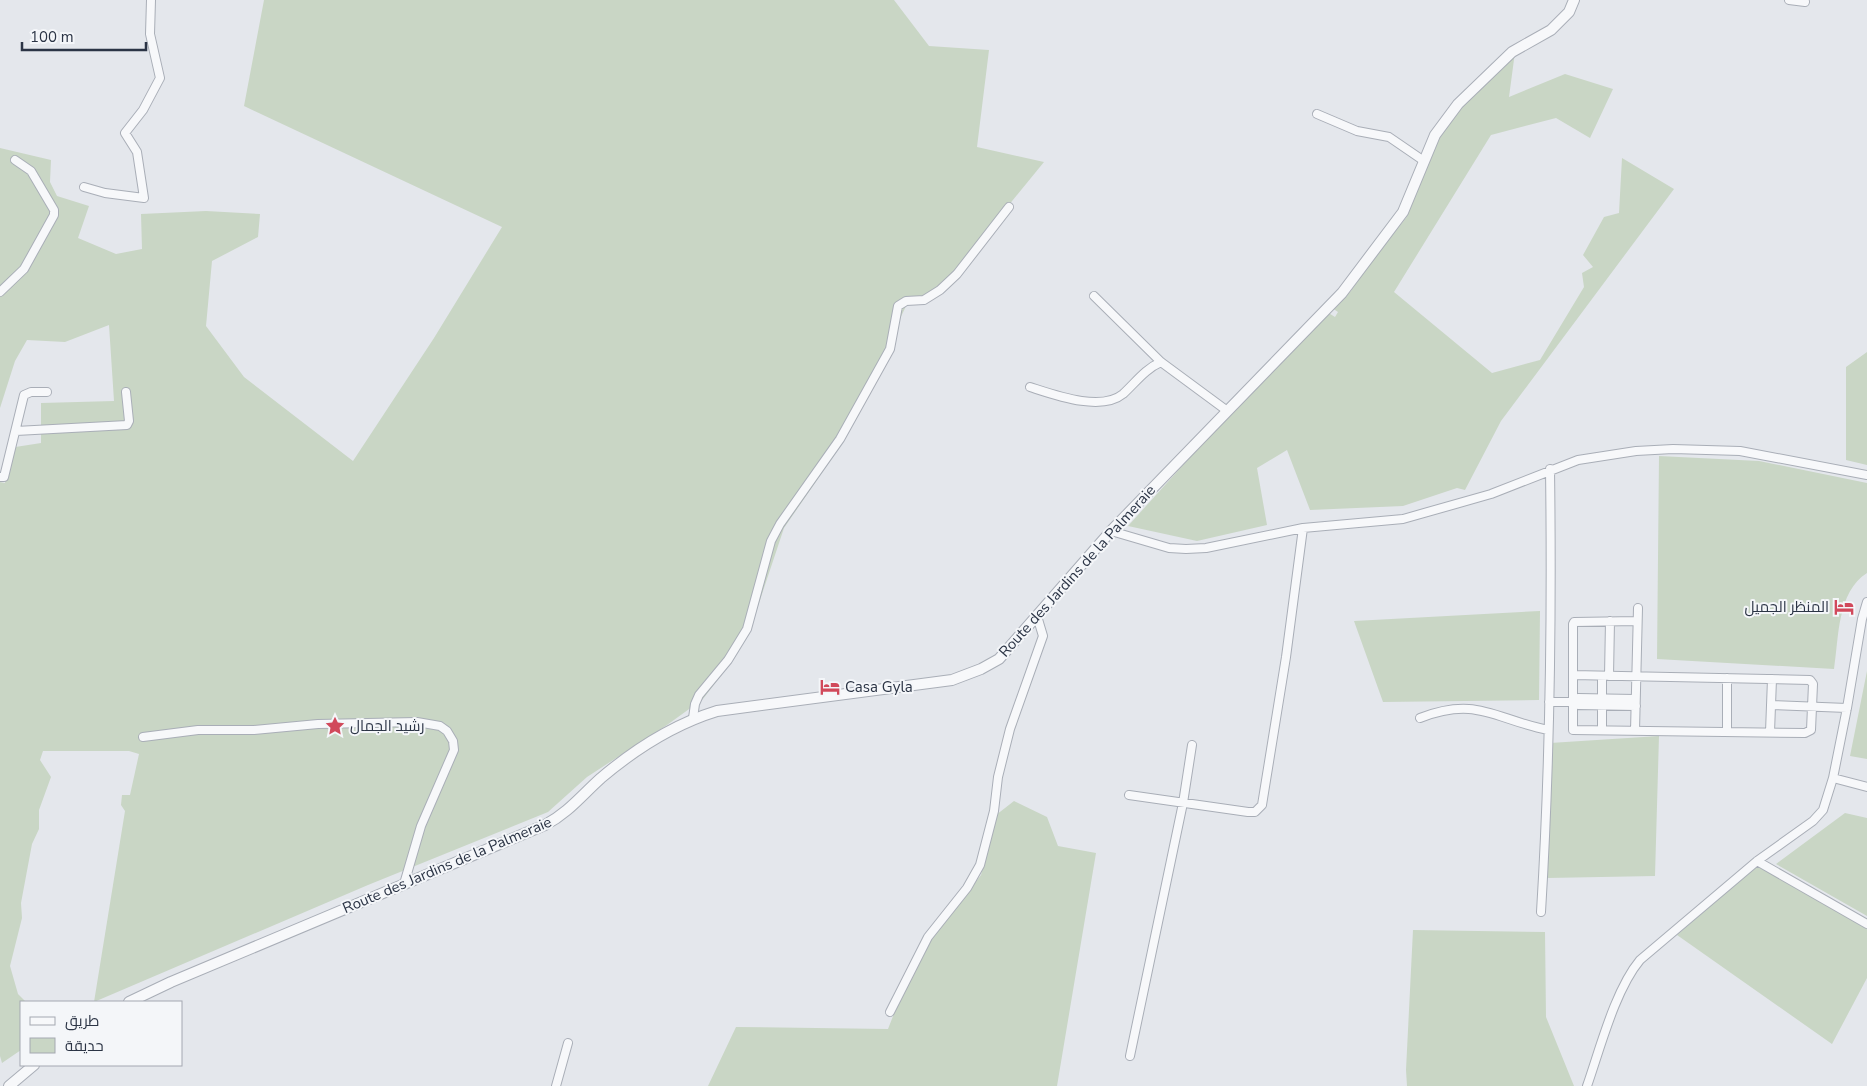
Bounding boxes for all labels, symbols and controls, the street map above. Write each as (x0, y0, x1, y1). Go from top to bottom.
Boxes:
scale bar (22, 20, 146, 52)
text: 100 m (30, 27, 74, 47)
street label: Route des Jardins de la Palmeraie (994, 481, 1160, 661)
hotel icon: المنظر الجميل (1833, 596, 1855, 618)
place label: المنظر الجميل (1744, 597, 1829, 617)
hotel icon: Casa Gyla (819, 676, 841, 698)
place label: Casa Gyla (845, 677, 913, 697)
place icon: رشيد الجمال (324, 715, 346, 737)
place label: رشيد الجمال (350, 716, 424, 736)
street label: Route des Jardins de la Palmeraie (339, 812, 555, 918)
legend (20, 1001, 182, 1066)
text: طريق (65, 1011, 99, 1031)
text: حديقة (65, 1036, 104, 1056)

